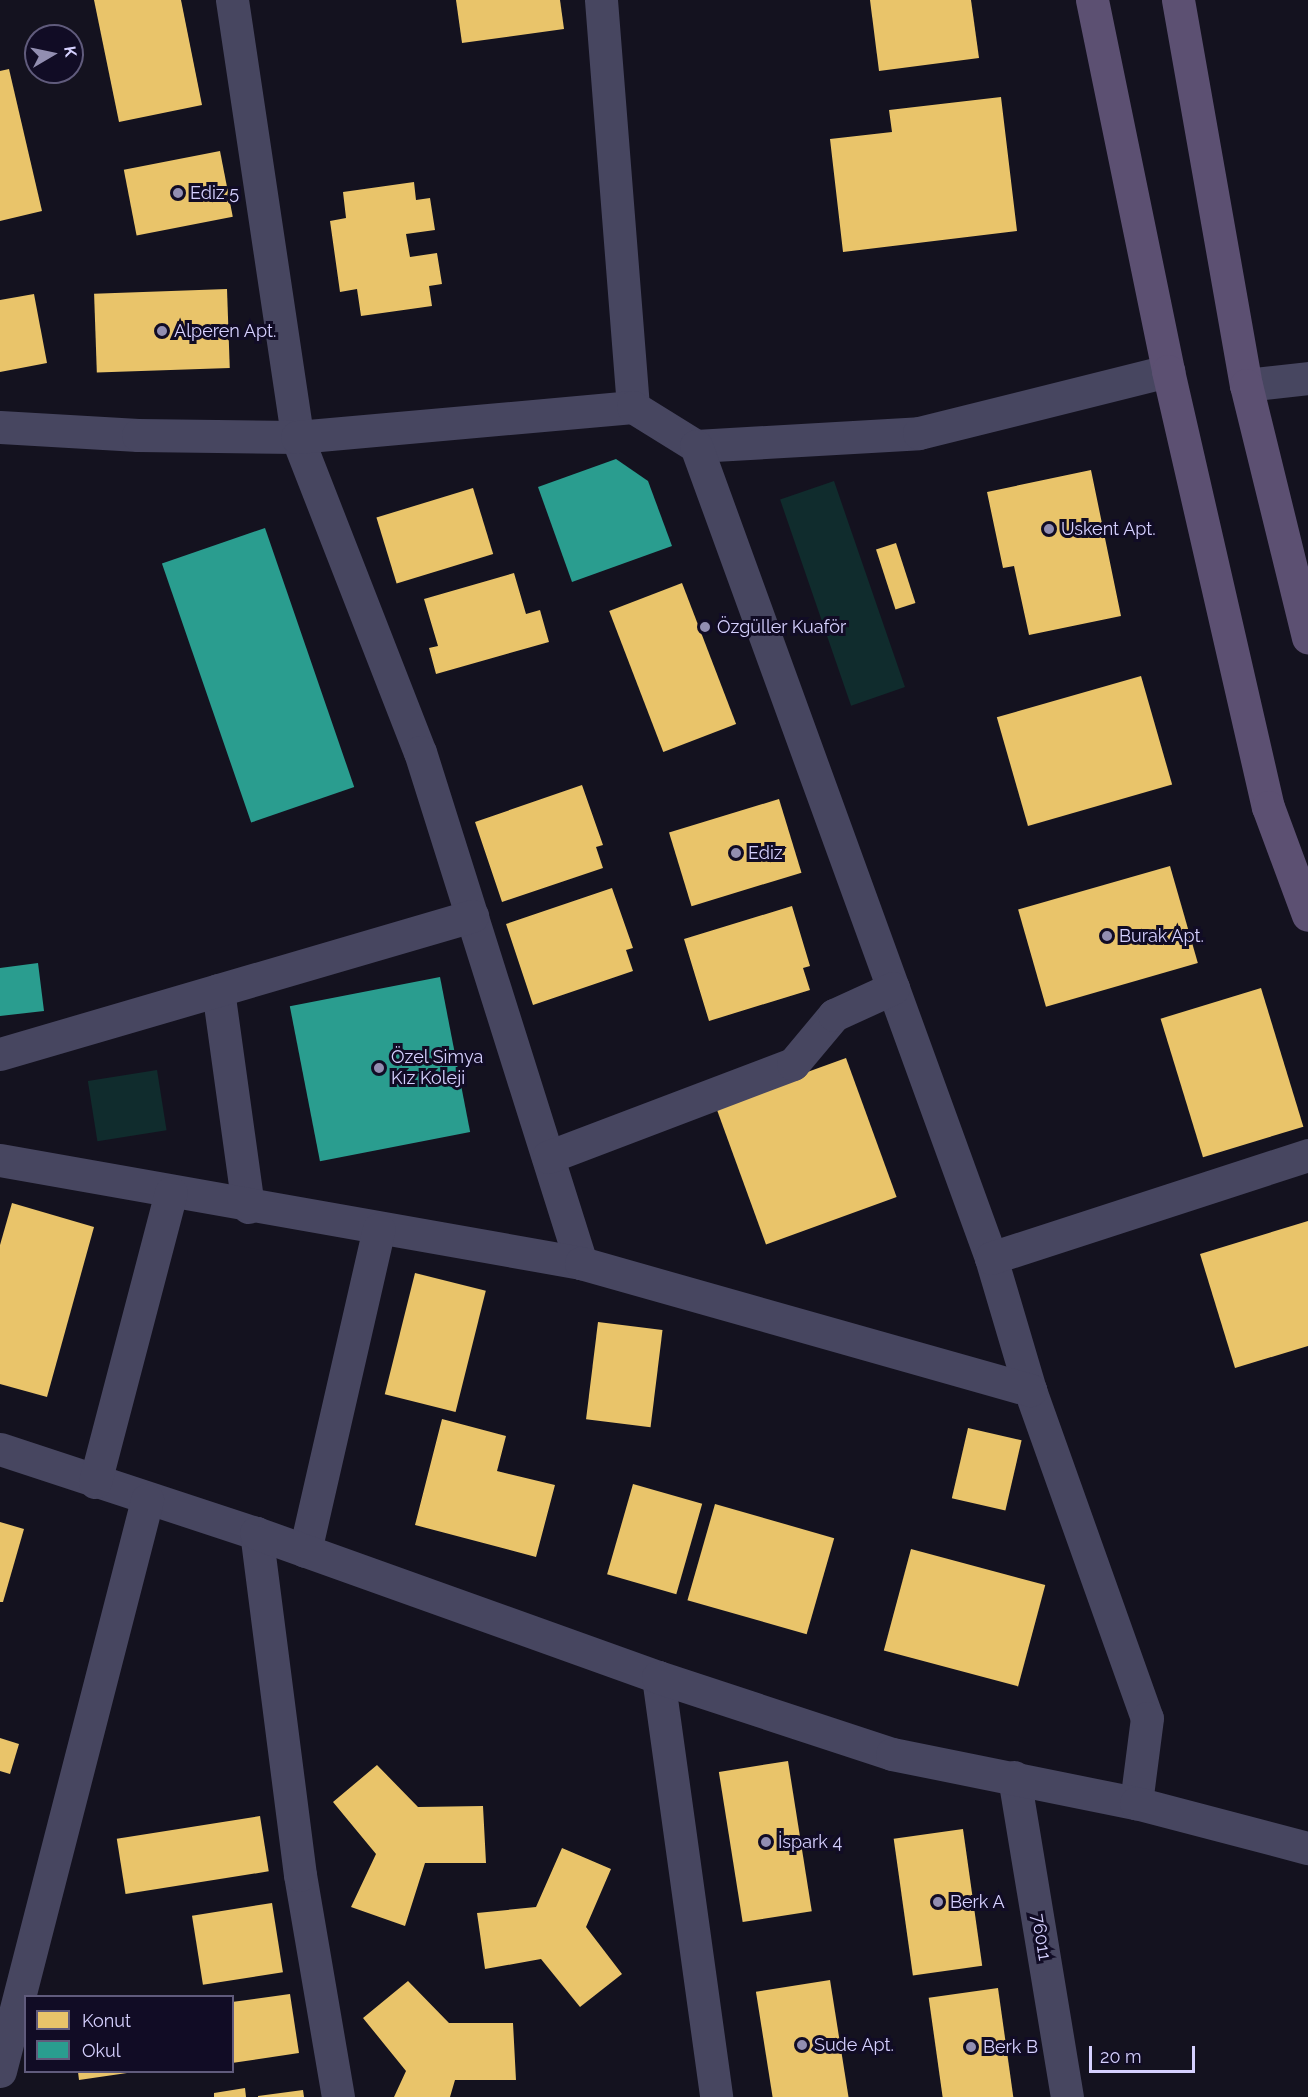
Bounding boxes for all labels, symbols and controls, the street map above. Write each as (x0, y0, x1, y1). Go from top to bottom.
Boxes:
north arrow (24, 24, 84, 84)
text: K (60, 45, 81, 58)
place label: Ediz 5 (190, 182, 239, 204)
marker: Ediz 5 (171, 186, 185, 200)
place label: Alperen Apt. (174, 320, 277, 342)
marker: Alperen Apt. (155, 324, 169, 338)
place label: Uskent Apt. (1061, 518, 1156, 540)
marker: Uskent Apt. (1042, 522, 1056, 536)
place label: Özgüller Kuaför (717, 616, 847, 638)
marker: Özgüller Kuaför (698, 620, 712, 634)
place label: Ediz (748, 842, 783, 864)
marker: Ediz (729, 846, 743, 860)
place label: Burak Apt. (1119, 925, 1204, 947)
marker: Burak Apt. (1100, 929, 1114, 943)
place label: Özel Simya Kız Koleji (391, 1047, 484, 1090)
marker: Özel Simya Kız Koleji (372, 1061, 386, 1075)
place label: İspark 4 (778, 1831, 842, 1853)
marker: İspark 4 (759, 1835, 773, 1849)
place label: Berk A (950, 1891, 1005, 1913)
marker: Berk A (931, 1895, 945, 1909)
street label: 76011 (1027, 1912, 1055, 1962)
legend (24, 1995, 234, 2073)
text: Konut (82, 2010, 131, 2031)
place label: Sude Apt. (814, 2034, 895, 2056)
scale bar (1092, 2034, 1198, 2072)
place label: Berk B (983, 2036, 1038, 2058)
marker: Sude Apt. (795, 2038, 809, 2052)
text: Okul (82, 2040, 121, 2061)
marker: Berk B (964, 2040, 978, 2054)
text: 20 m (1100, 2046, 1142, 2067)

